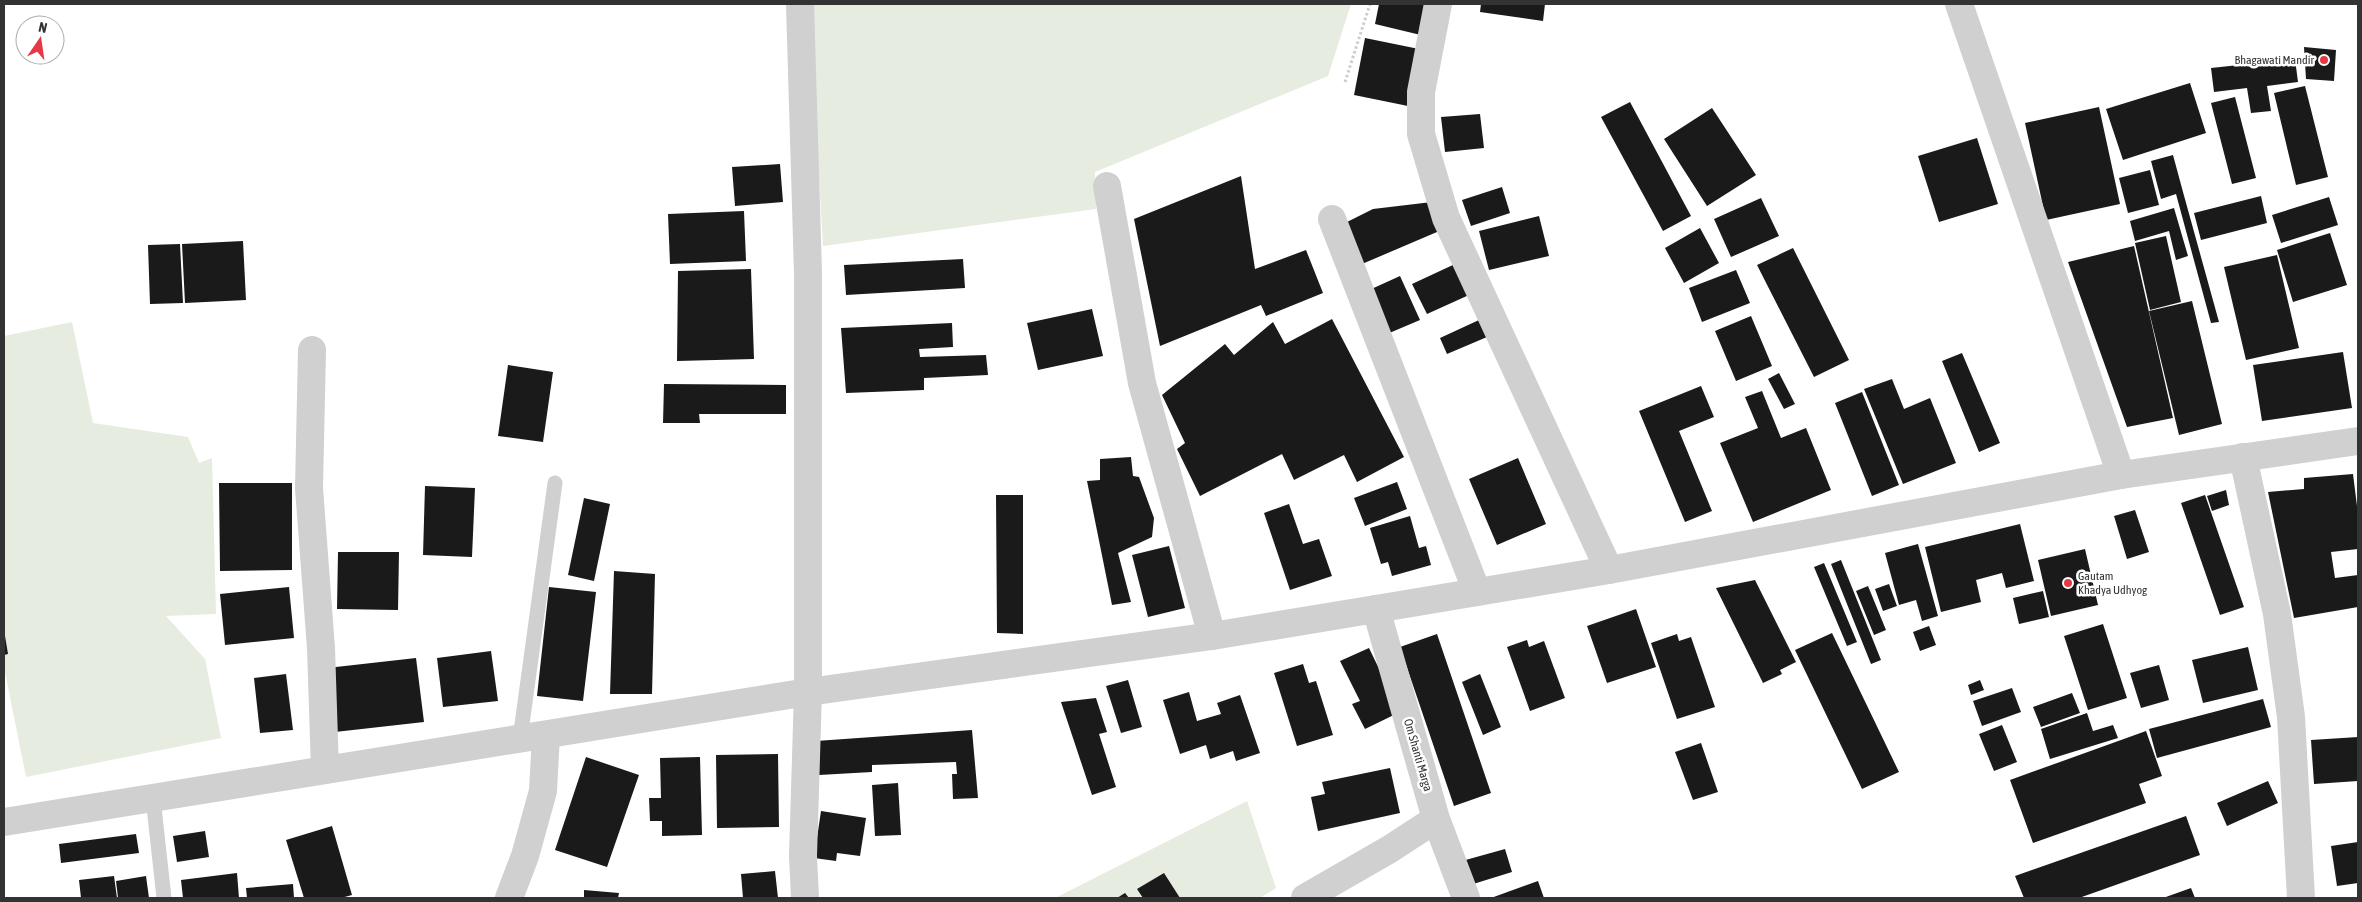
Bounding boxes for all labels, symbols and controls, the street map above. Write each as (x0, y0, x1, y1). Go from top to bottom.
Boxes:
north arrow (15, 15, 65, 65)
text: N (37, 19, 49, 36)
place label: Bhagawati Mandir (2234, 53, 2314, 67)
marker: Bhagawati Mandir (2318, 54, 2330, 66)
place label: Gautam Khadya Udhyog (2078, 569, 2148, 597)
marker: Gautam Khadya Udhyog (2062, 577, 2074, 589)
street label: Om Shanti Marga (1401, 717, 1435, 793)

